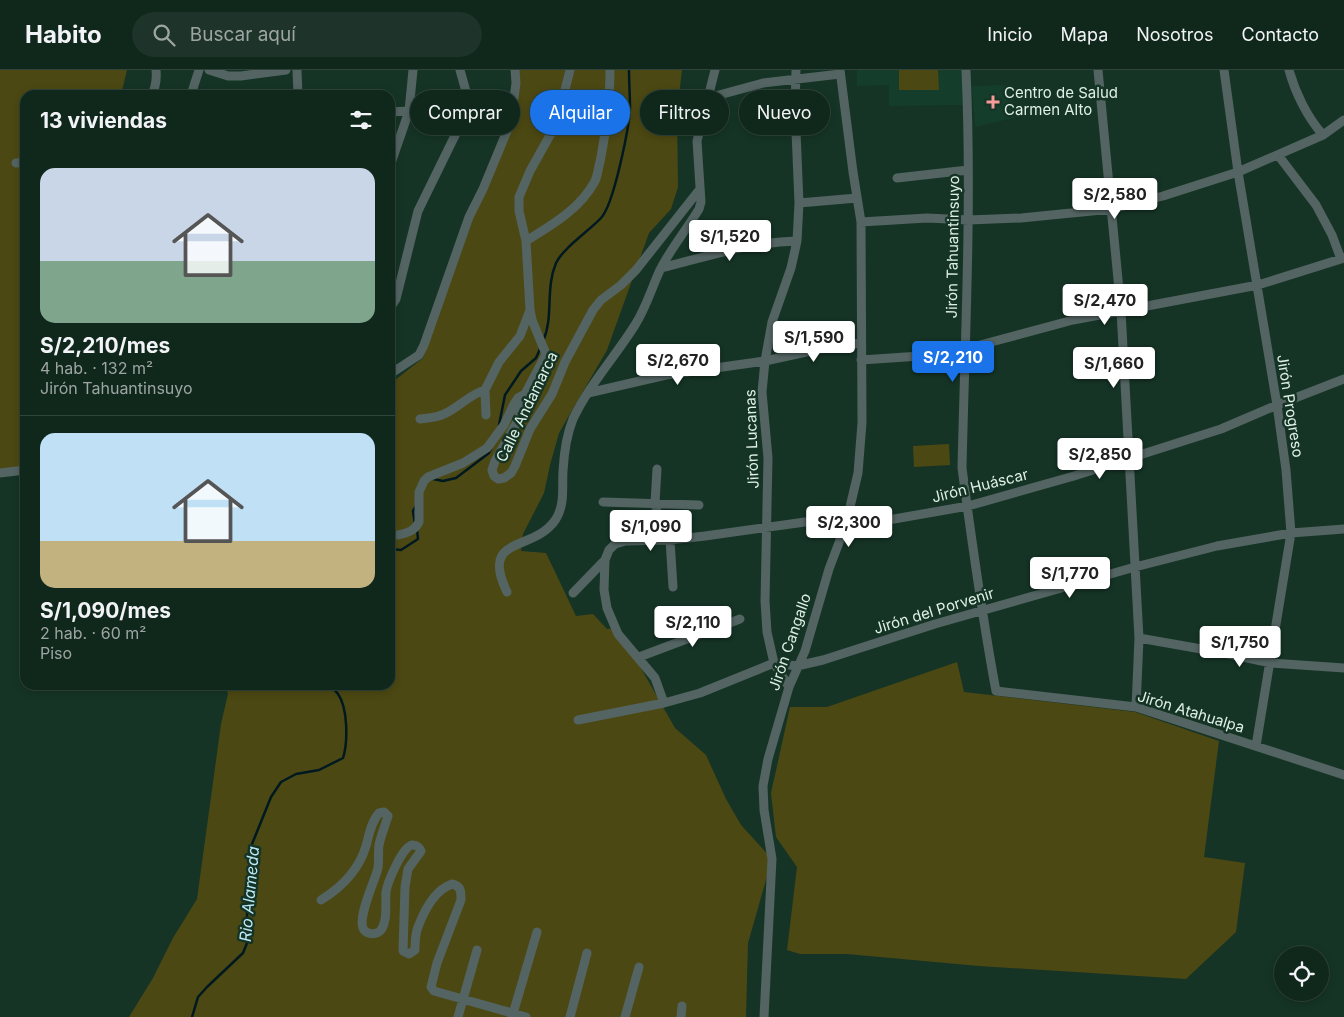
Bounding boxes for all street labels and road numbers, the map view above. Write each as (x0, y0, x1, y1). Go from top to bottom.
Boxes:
street label: Jirón Tahuantinsuyo (942, 175, 963, 319)
street label: Calle Andamarca (492, 348, 562, 465)
street label: Jirón Progreso (1273, 353, 1308, 459)
street label: Jirón Lucanas (740, 389, 763, 489)
street label: Jirón Huáscar (930, 464, 1030, 507)
street label: Jirón del Porvenir (871, 583, 997, 638)
street label: Jirón Cangallo (764, 591, 815, 693)
street label: Jirón Atahualpa (1135, 686, 1247, 737)

